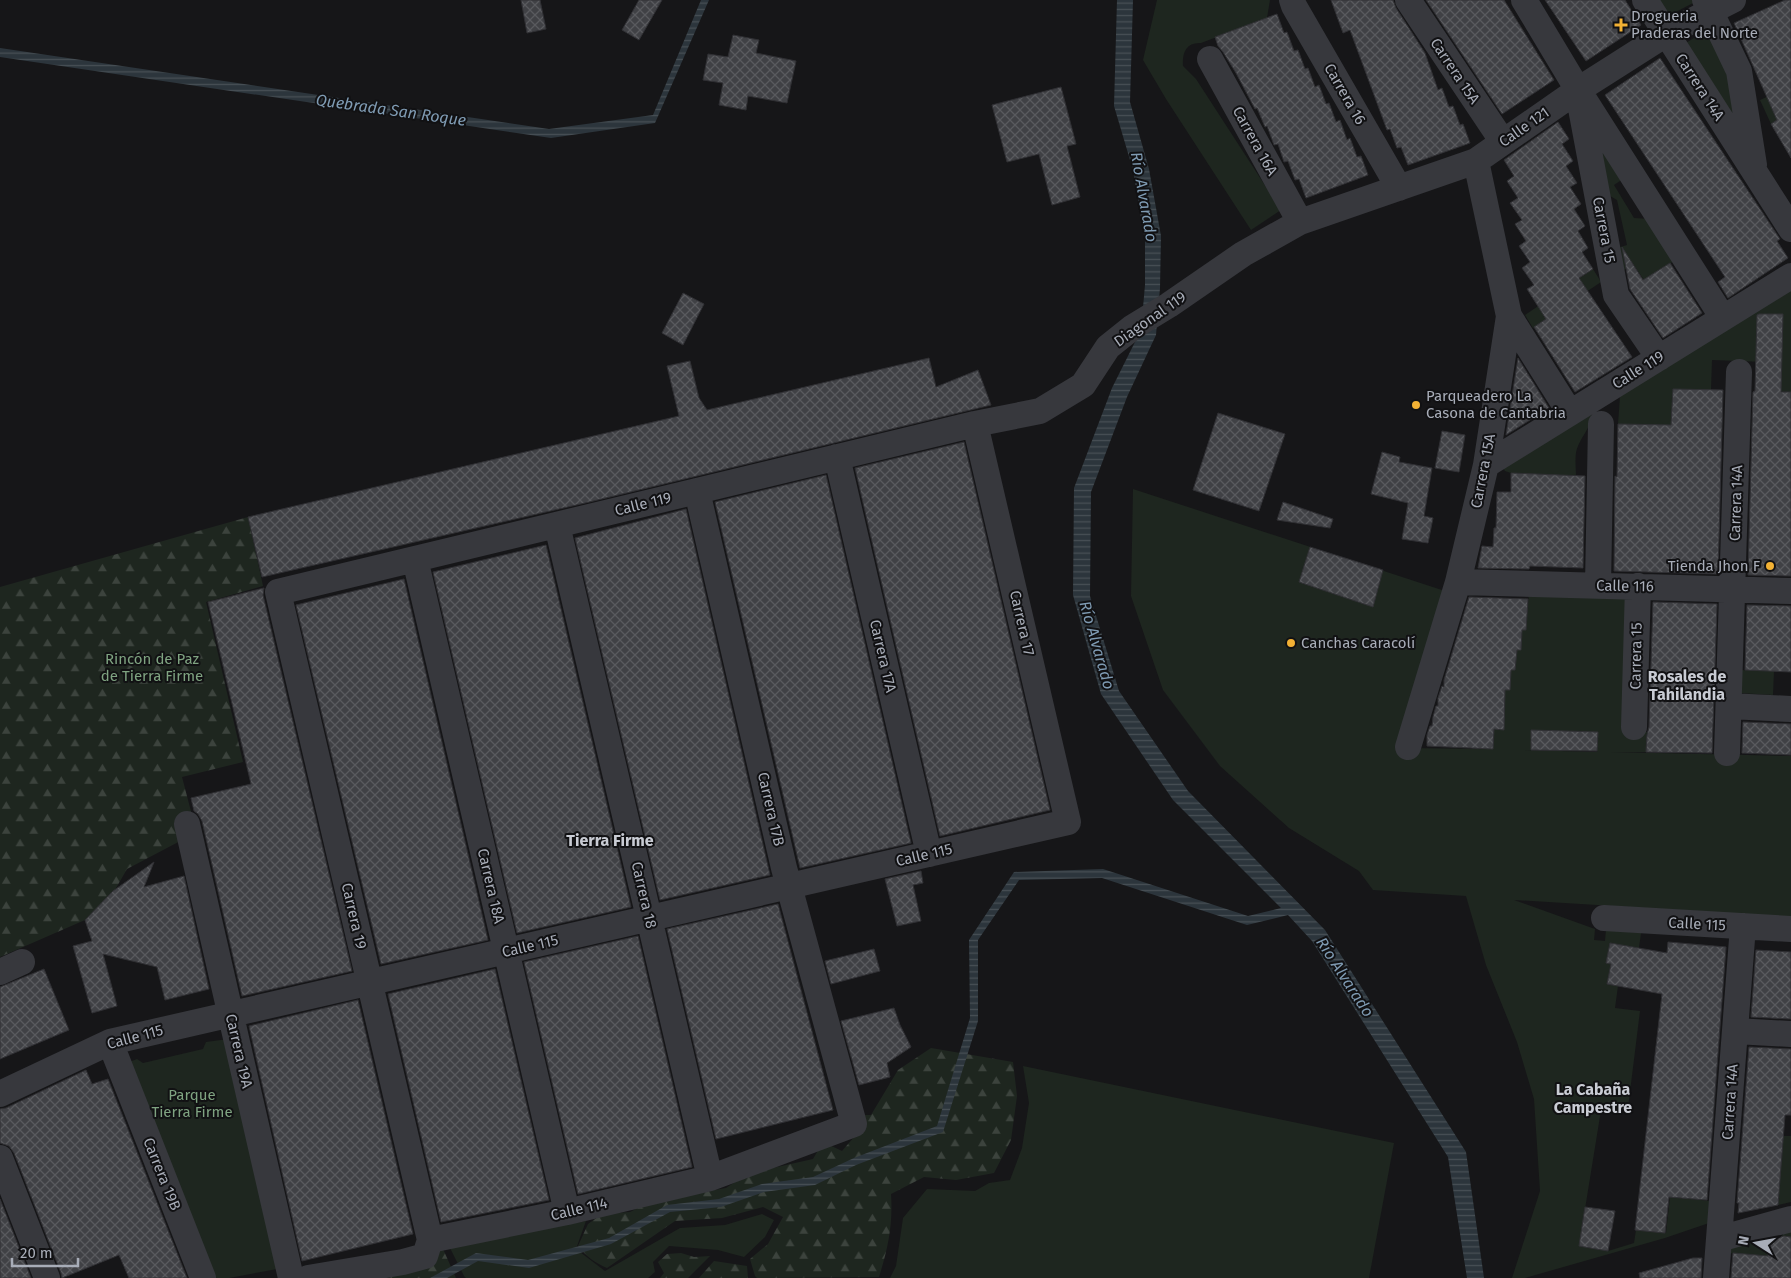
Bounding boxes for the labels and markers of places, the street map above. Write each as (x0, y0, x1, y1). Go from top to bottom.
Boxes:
place label: Drogueria Praderas del Norte (1631, 7, 1758, 42)
marker: Drogueria Praderas del Norte (1615, 19, 1627, 31)
place label: Parqueadero La Casona de Cantabria (1426, 387, 1566, 422)
marker: Parqueadero La Casona de Cantabria (1410, 399, 1422, 411)
place label: Tienda Jhon F (1668, 557, 1760, 575)
marker: Tienda Jhon F (1764, 560, 1776, 572)
place label: Canchas Caracolí (1301, 634, 1415, 652)
marker: Canchas Caracolí (1285, 637, 1297, 649)

